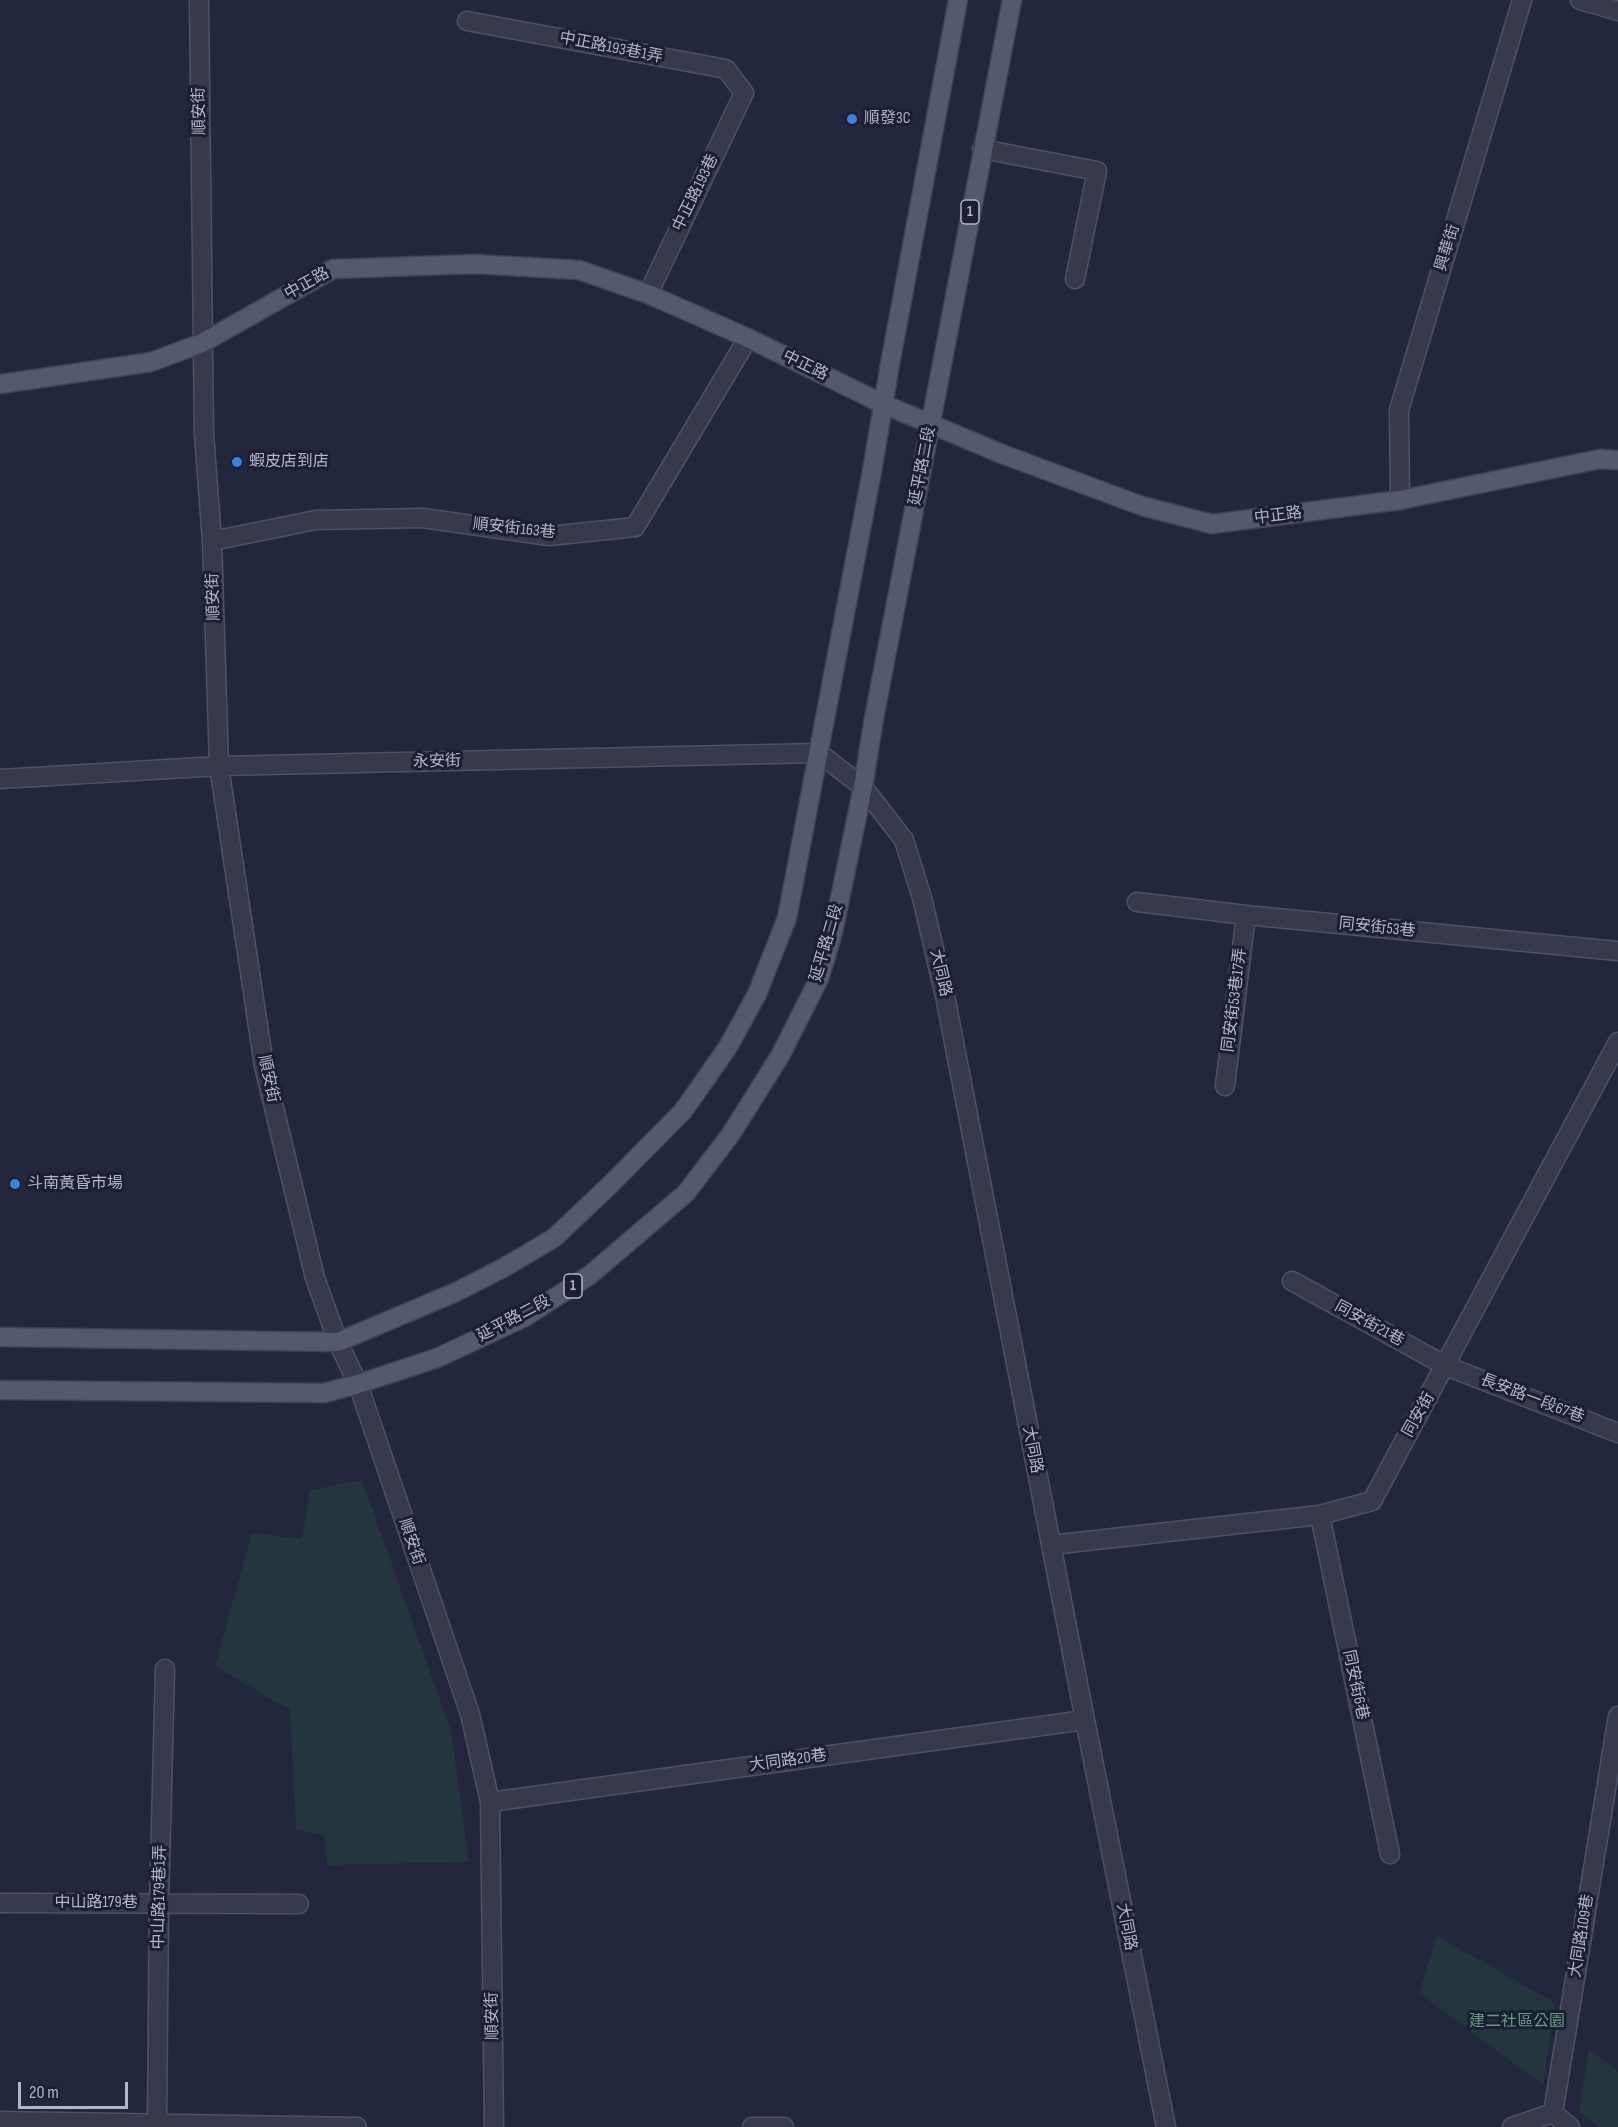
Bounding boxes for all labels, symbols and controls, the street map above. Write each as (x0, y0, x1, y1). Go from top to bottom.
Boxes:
street label: 中正路193巷1弄 (558, 29, 664, 67)
street label: 順安街 (190, 87, 210, 135)
place label: 順發3C (864, 109, 910, 129)
marker: 順發3C (845, 112, 859, 126)
street label: 中正路193巷 (669, 151, 723, 235)
road number: 1 (961, 200, 979, 224)
street label: 興華街 (1432, 222, 1464, 274)
street label: 中正路 (281, 264, 333, 304)
street label: 中正路 (779, 347, 831, 385)
street label: 延平路二段 (906, 425, 940, 507)
place label: 蝦皮店到店 (249, 452, 329, 472)
marker: 蝦皮店到店 (230, 455, 244, 469)
street label: 中正路 (1253, 504, 1303, 528)
street label: 順安街163巷 (472, 515, 556, 543)
street label: 順安街 (204, 573, 224, 621)
street label: 永安街 (413, 752, 461, 772)
street label: 延平路二段 (807, 902, 847, 984)
street label: 同安街53巷 (1338, 914, 1416, 942)
street label: 大同路 (925, 947, 955, 999)
street label: 同安街53巷17弄 (1219, 947, 1251, 1053)
street label: 順安街 (254, 1054, 282, 1104)
place label: 斗南黃昏市場 (27, 1174, 123, 1194)
marker: 斗南黃昏市場 (8, 1177, 22, 1191)
road number: 1 (564, 1274, 582, 1298)
street label: 延平路二段 (474, 1292, 554, 1346)
street label: 同安街21巷 (1331, 1297, 1407, 1351)
street label: 長安路一段67巷 (1477, 1370, 1587, 1428)
street label: 同安街 (1399, 1389, 1439, 1441)
street label: 大同路 (1018, 1425, 1046, 1475)
street label: 順安街 (394, 1516, 428, 1568)
street label: 同安街6巷 (1338, 1648, 1372, 1722)
street label: 大同路20巷 (748, 1746, 828, 1776)
street label: 中山路179巷1弄 (149, 1845, 171, 1949)
street label: 中山路179巷 (54, 1893, 138, 1913)
street label: 大同路109巷 (1566, 1893, 1598, 1979)
street label: 大同路 (1112, 1902, 1140, 1952)
street label: 順安街 (483, 1992, 503, 2040)
park label: 建二社區公園 (1469, 2012, 1565, 2032)
scale bar (21, 2070, 130, 2108)
text: 20 m (29, 2082, 59, 2103)

